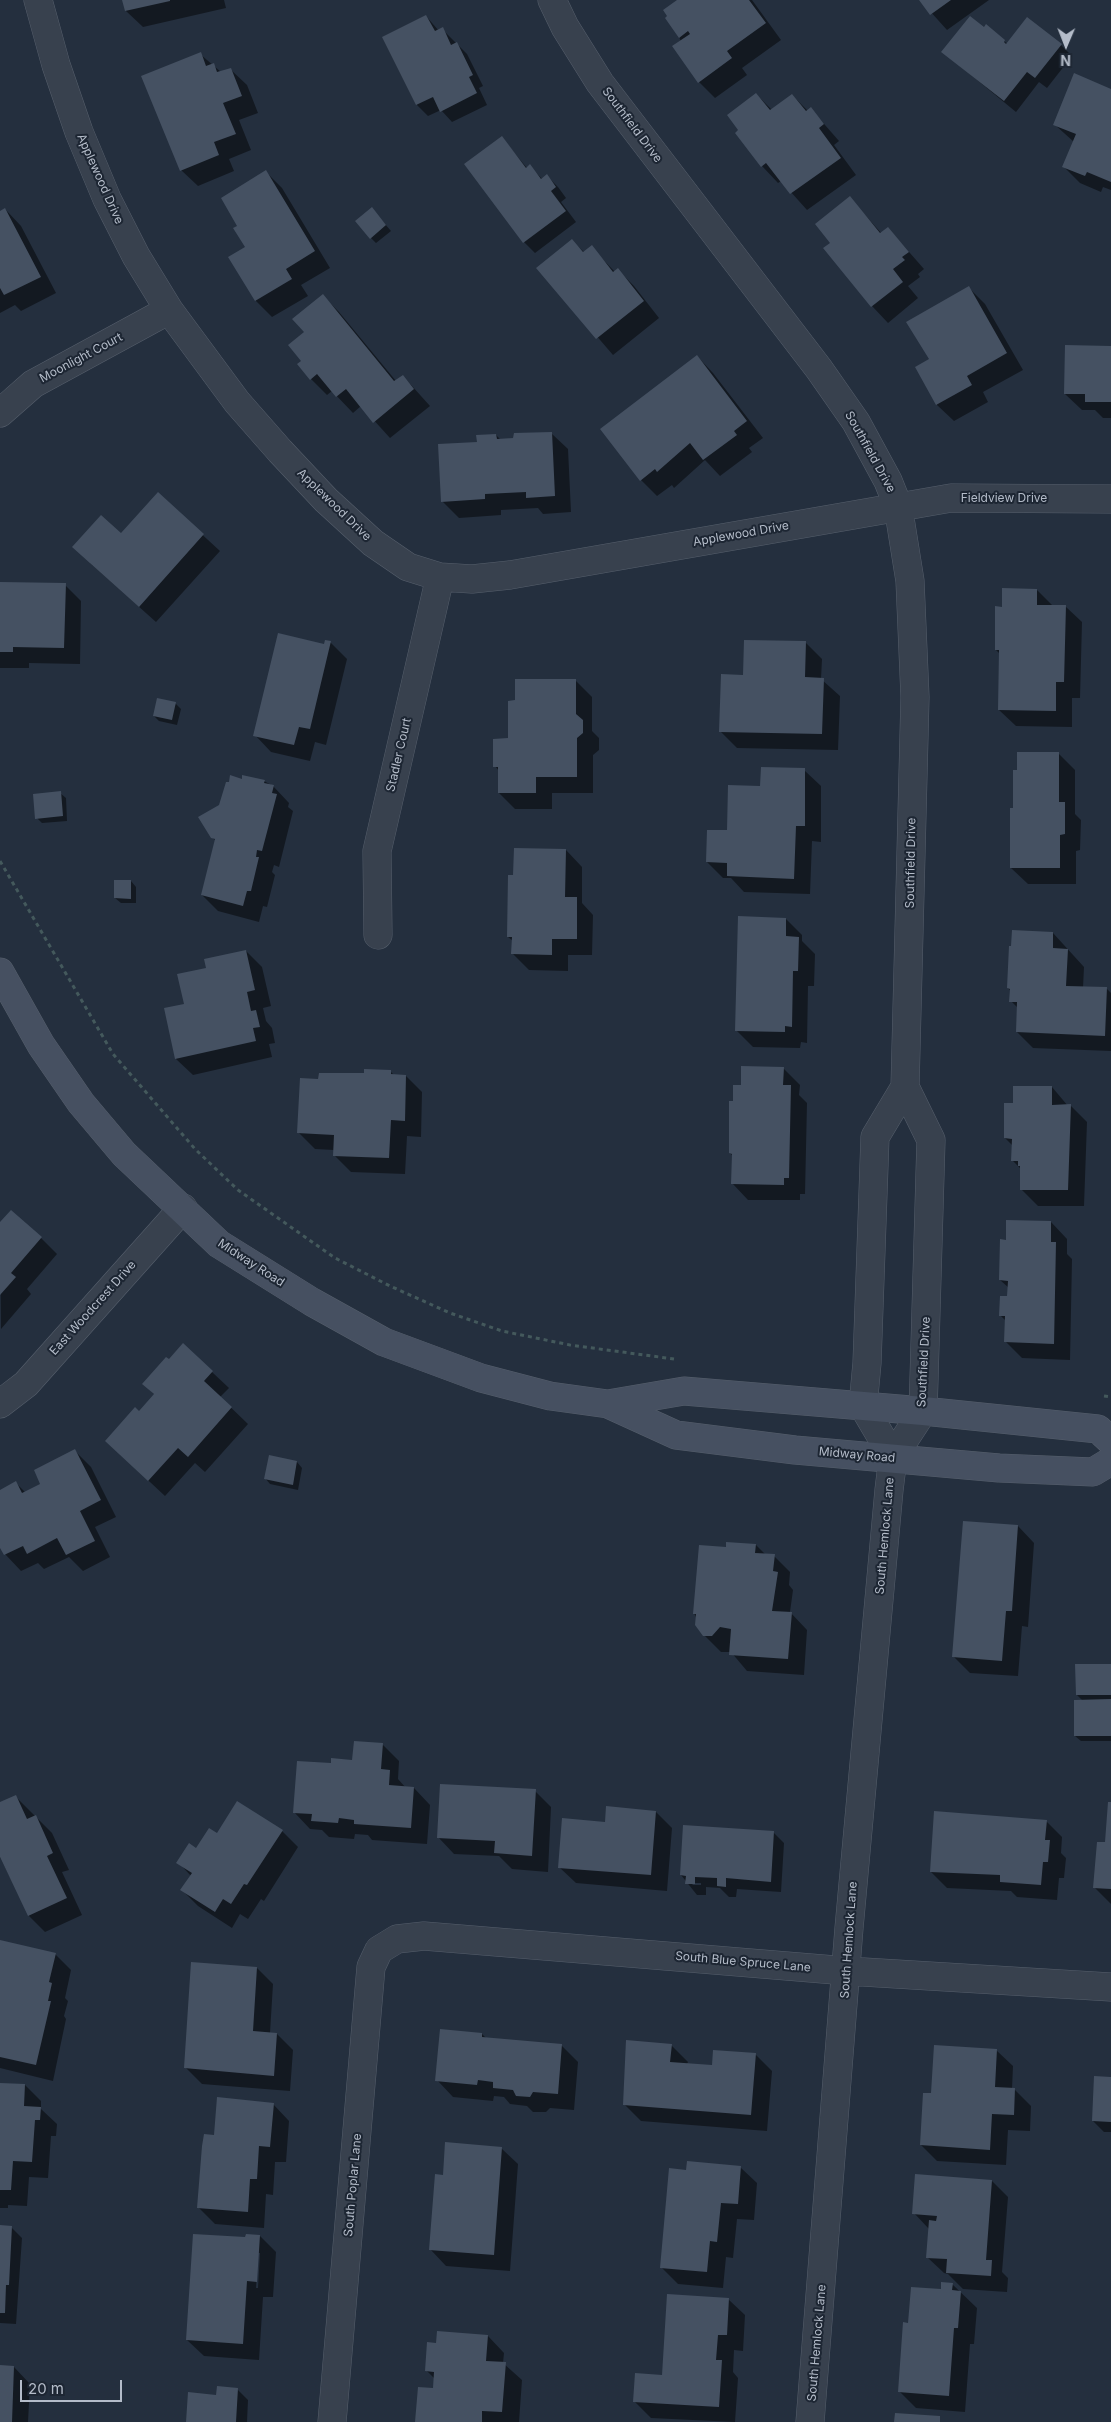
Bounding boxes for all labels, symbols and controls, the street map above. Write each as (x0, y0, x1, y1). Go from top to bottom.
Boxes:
north arrow (1041, 20, 1091, 70)
text: N (1060, 52, 1071, 69)
street label: Southfield Drive (599, 84, 665, 166)
street label: Applewood Drive (74, 132, 126, 226)
street label: Moonlight Court (37, 330, 125, 386)
street label: Southfield Drive (842, 409, 898, 495)
street label: Applewood Drive (294, 466, 374, 544)
street label: Fieldview Drive (961, 491, 1047, 505)
street label: Applewood Drive (692, 518, 790, 550)
street label: Stadler Court (384, 717, 414, 793)
street label: Southfield Drive (903, 818, 919, 908)
street label: Midway Road (215, 1236, 287, 1290)
street label: East Woodcrest Drive (47, 1258, 139, 1358)
street label: Southfield Drive (914, 1316, 934, 1408)
street label: Midway Road (818, 1444, 896, 1466)
street label: South Hemlock Lane (873, 1477, 897, 1595)
street label: South Hemlock Lane (838, 1881, 860, 1999)
street label: South Blue Spruce Lane (675, 1949, 811, 1975)
street label: South Poplar Lane (341, 2133, 365, 2237)
street label: South Hemlock Lane (805, 2284, 829, 2402)
scale bar (22, 2370, 125, 2402)
text: 20 m (28, 2379, 64, 2398)

